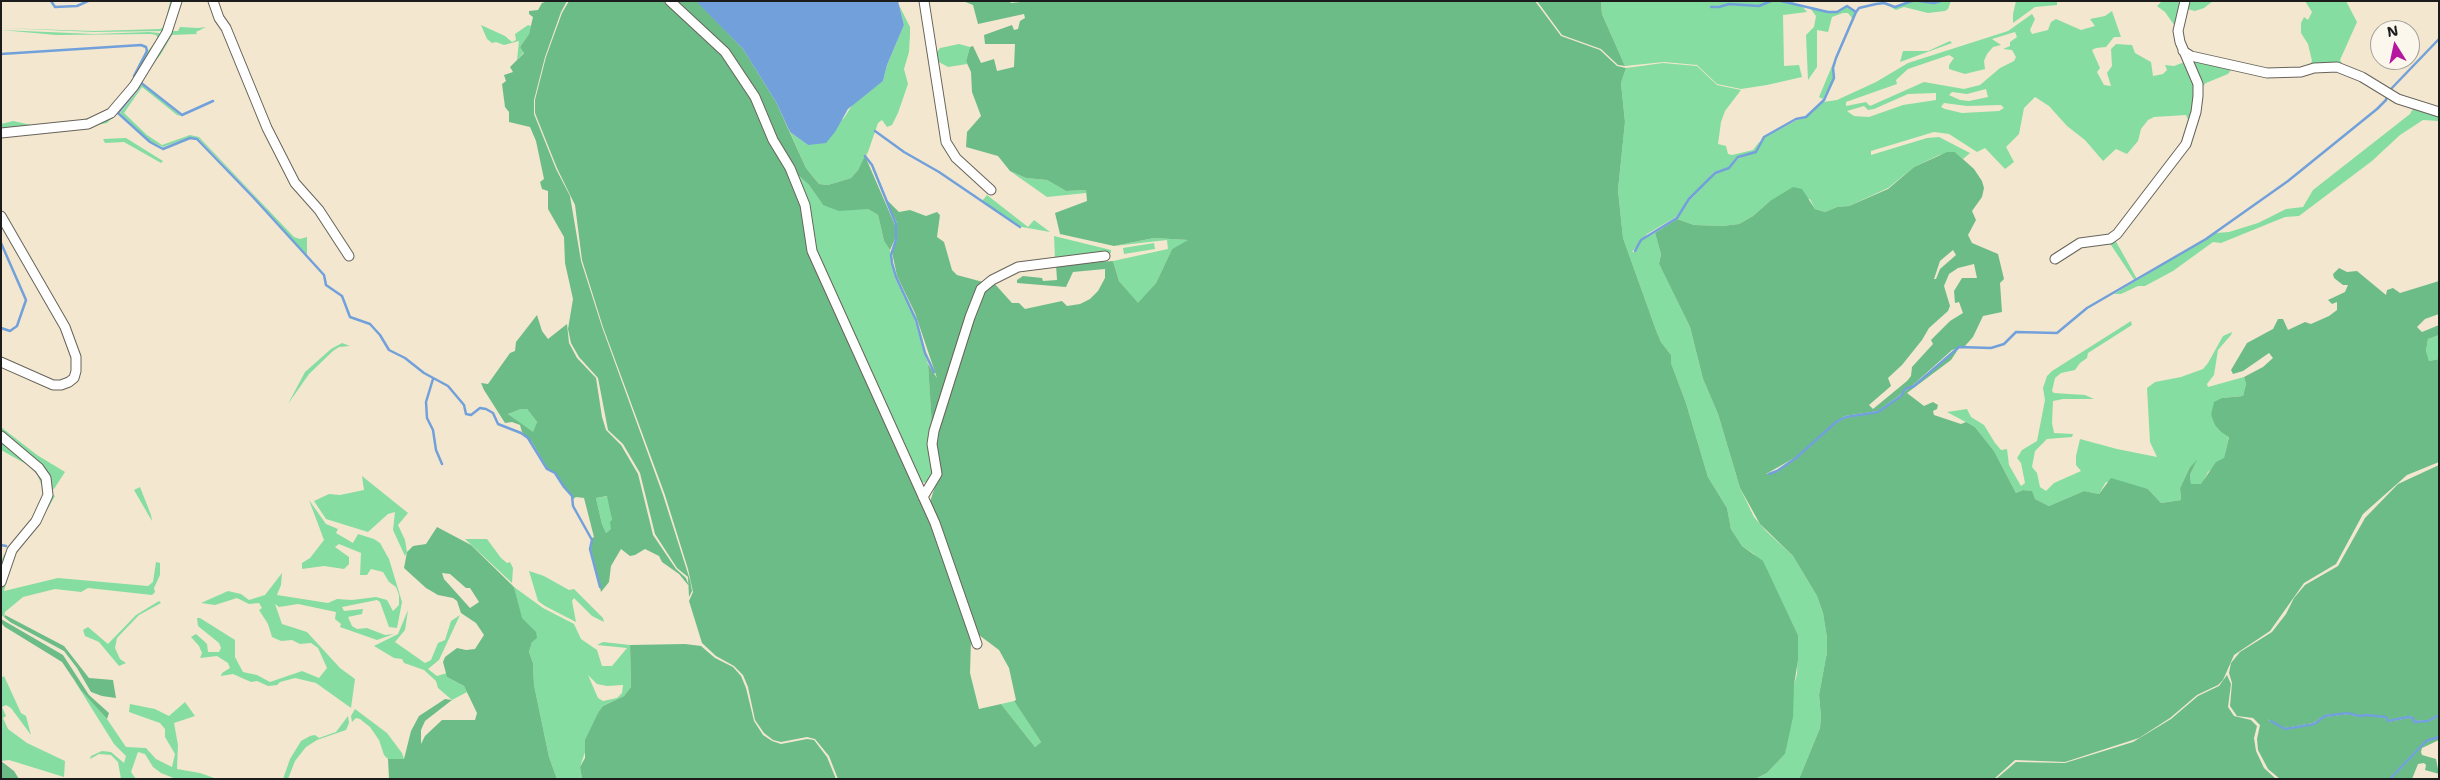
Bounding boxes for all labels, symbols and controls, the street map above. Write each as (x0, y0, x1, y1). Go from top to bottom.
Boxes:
north arrow (2370, 20, 2420, 70)
text: N (2386, 21, 2400, 41)

